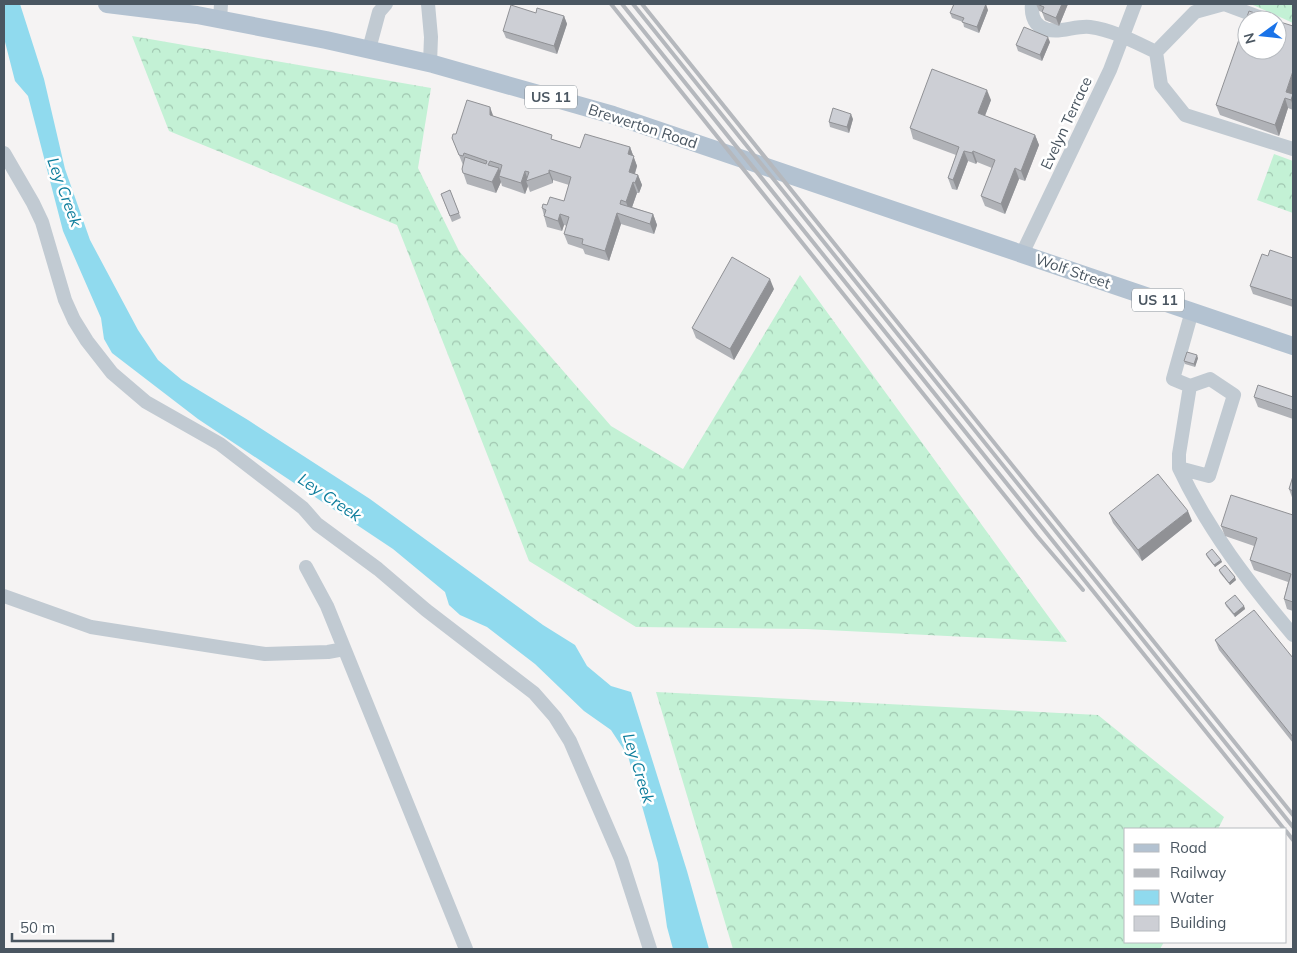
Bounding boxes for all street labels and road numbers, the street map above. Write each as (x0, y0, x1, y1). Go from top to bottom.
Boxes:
street label: Evelyn Terrace (1036, 74, 1096, 172)
road number: US 11 (525, 85, 577, 108)
street label: Brewerton Road (586, 99, 700, 153)
street label: Wolf Street (1033, 249, 1113, 293)
road number: US 11 (1132, 288, 1184, 312)

